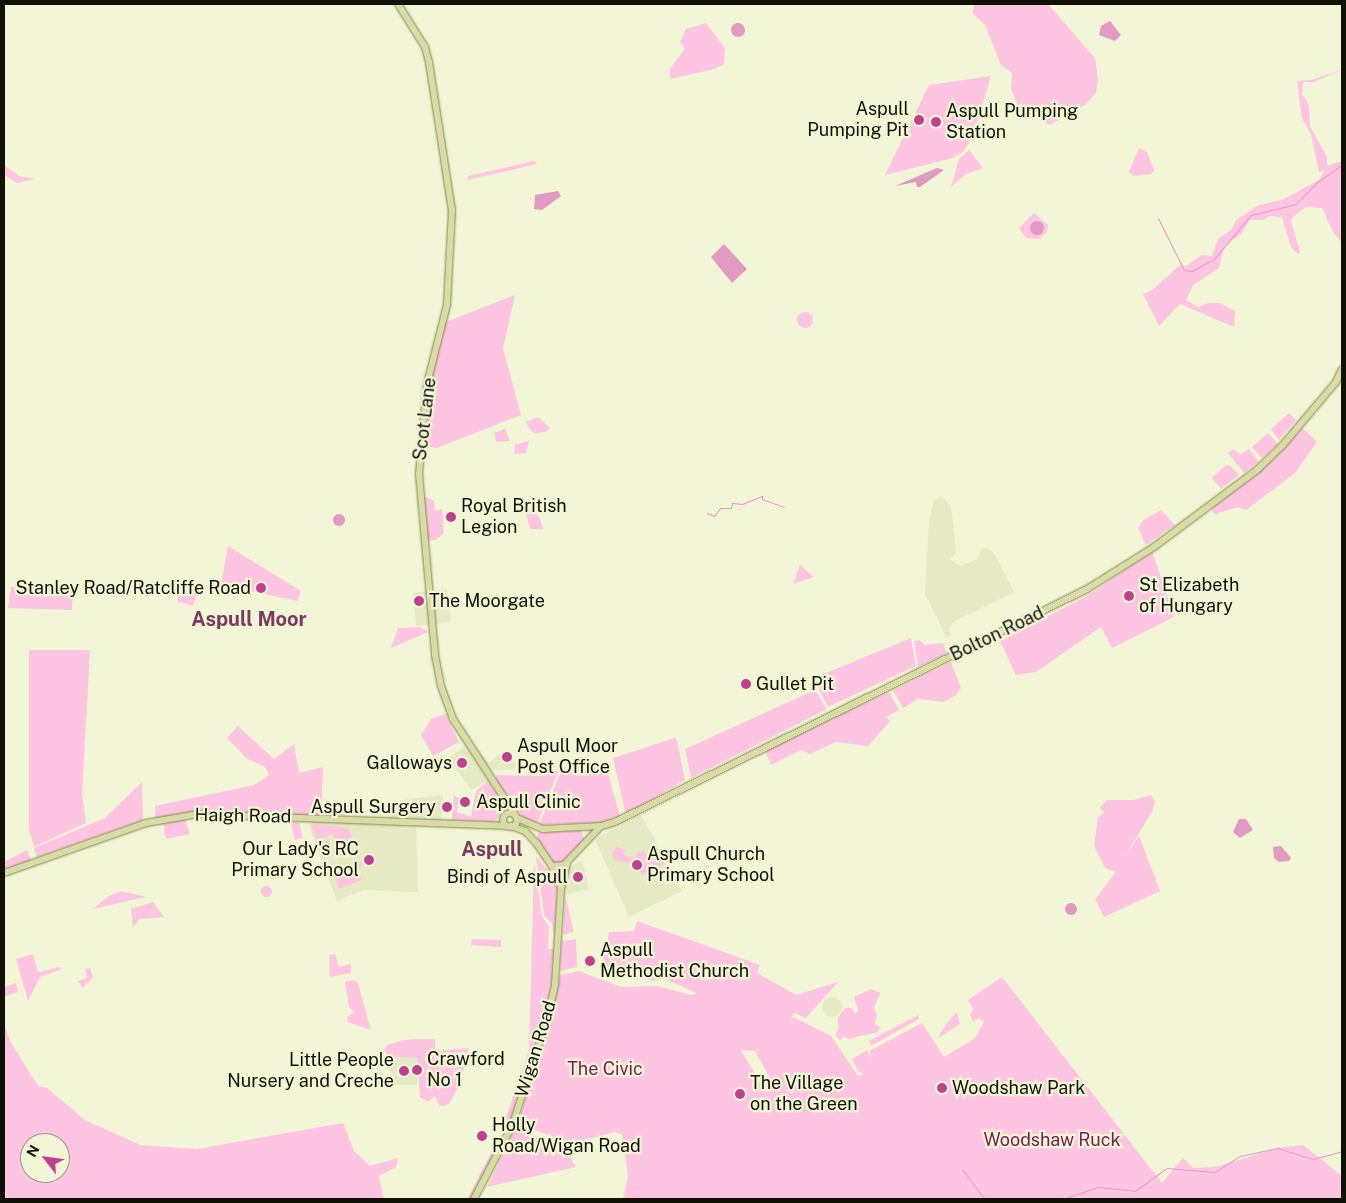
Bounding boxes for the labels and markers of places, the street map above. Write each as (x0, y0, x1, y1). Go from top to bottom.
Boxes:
place label: Aspull Pumping Pit (807, 99, 909, 142)
place label: Aspull Pumping Station (946, 101, 1078, 144)
marker: Aspull Pumping Pit (913, 114, 925, 126)
marker: Aspull Pumping Station (930, 116, 942, 128)
place label: Royal British Legion (461, 496, 567, 538)
marker: Royal British Legion (445, 511, 457, 523)
place label: St Elizabeth of Hungary (1139, 575, 1239, 618)
place label: Stanley Road/Ratcliffe Road (15, 577, 251, 599)
marker: Stanley Road/Ratcliffe Road (255, 582, 267, 594)
place label: The Moorgate (429, 590, 545, 612)
marker: St Elizabeth of Hungary (1123, 590, 1135, 602)
marker: The Moorgate (413, 595, 425, 607)
place label: Gullet Pit (756, 673, 834, 695)
marker: Gullet Pit (740, 678, 752, 690)
place label: Aspull Moor Post Office (517, 736, 618, 779)
marker: Aspull Moor Post Office (501, 751, 513, 763)
place label: Galloways (367, 752, 452, 774)
marker: Galloways (456, 757, 468, 769)
place label: Aspull Clinic (476, 791, 581, 813)
marker: Aspull Clinic (458, 795, 472, 809)
place label: Aspull Surgery (311, 796, 436, 818)
marker: Aspull Surgery (440, 800, 454, 814)
place label: Our Lady's RC Primary School (231, 839, 359, 882)
place label: Aspull Church Primary School (647, 844, 775, 886)
marker: Our Lady's RC Primary School (363, 854, 375, 866)
marker: Aspull Church Primary School (631, 859, 643, 871)
place label: Bindi of Aspull (446, 866, 568, 888)
marker: Bindi of Aspull (572, 871, 584, 883)
place label: Aspull Methodist Church (600, 940, 749, 982)
marker: Aspull Methodist Church (584, 955, 596, 967)
place label: Crawford No 1 (427, 1049, 505, 1092)
place label: Little People Nursery and Creche (227, 1050, 394, 1092)
marker: Crawford No 1 (411, 1064, 423, 1076)
marker: Little People Nursery and Creche (398, 1065, 410, 1077)
place label: The Village on the Green (750, 1073, 858, 1116)
place label: Woodshaw Park (952, 1077, 1085, 1099)
marker: Woodshaw Park (936, 1082, 948, 1094)
marker: The Village on the Green (734, 1088, 746, 1100)
place label: Holly Road/Wigan Road (492, 1115, 641, 1158)
marker: Holly Road/Wigan Road (476, 1130, 488, 1142)

